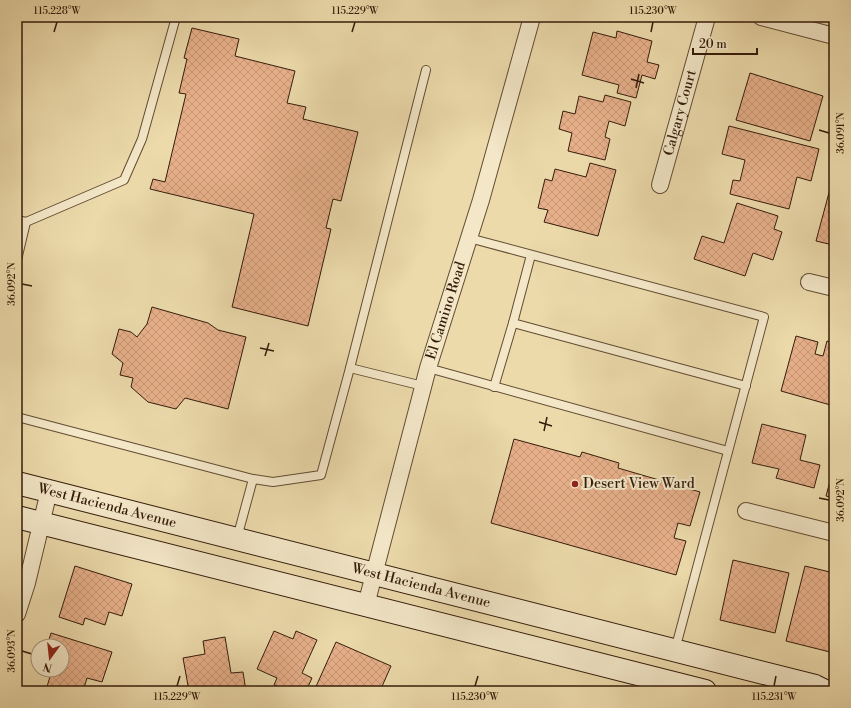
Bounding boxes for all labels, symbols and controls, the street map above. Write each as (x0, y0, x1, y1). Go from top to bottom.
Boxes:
text: 115.228°W (34, 5, 81, 17)
text: 115.229°W (332, 5, 379, 17)
text: 115.230°W (629, 5, 678, 17)
scale bar (693, 30, 757, 56)
text: 20 m (699, 37, 727, 52)
street label: Calgary Court (660, 68, 701, 158)
text: 36.091°N (835, 112, 847, 154)
street label: El Camino Road (422, 259, 470, 362)
text: 36.092°N (6, 262, 18, 306)
place label: Desert View Ward (583, 475, 695, 493)
text: 36.092°N (835, 478, 847, 522)
street label: West Hacienda Avenue (35, 479, 178, 532)
marker: Desert View Ward (570, 479, 580, 489)
street label: West Hacienda Avenue (349, 559, 492, 612)
text: 36.093°N (6, 629, 18, 673)
north arrow (30, 638, 70, 678)
text: N (41, 659, 54, 675)
text: 115.229°W (154, 691, 201, 703)
text: 115.230°W (451, 691, 500, 703)
text: 115.231°W (752, 691, 797, 703)

